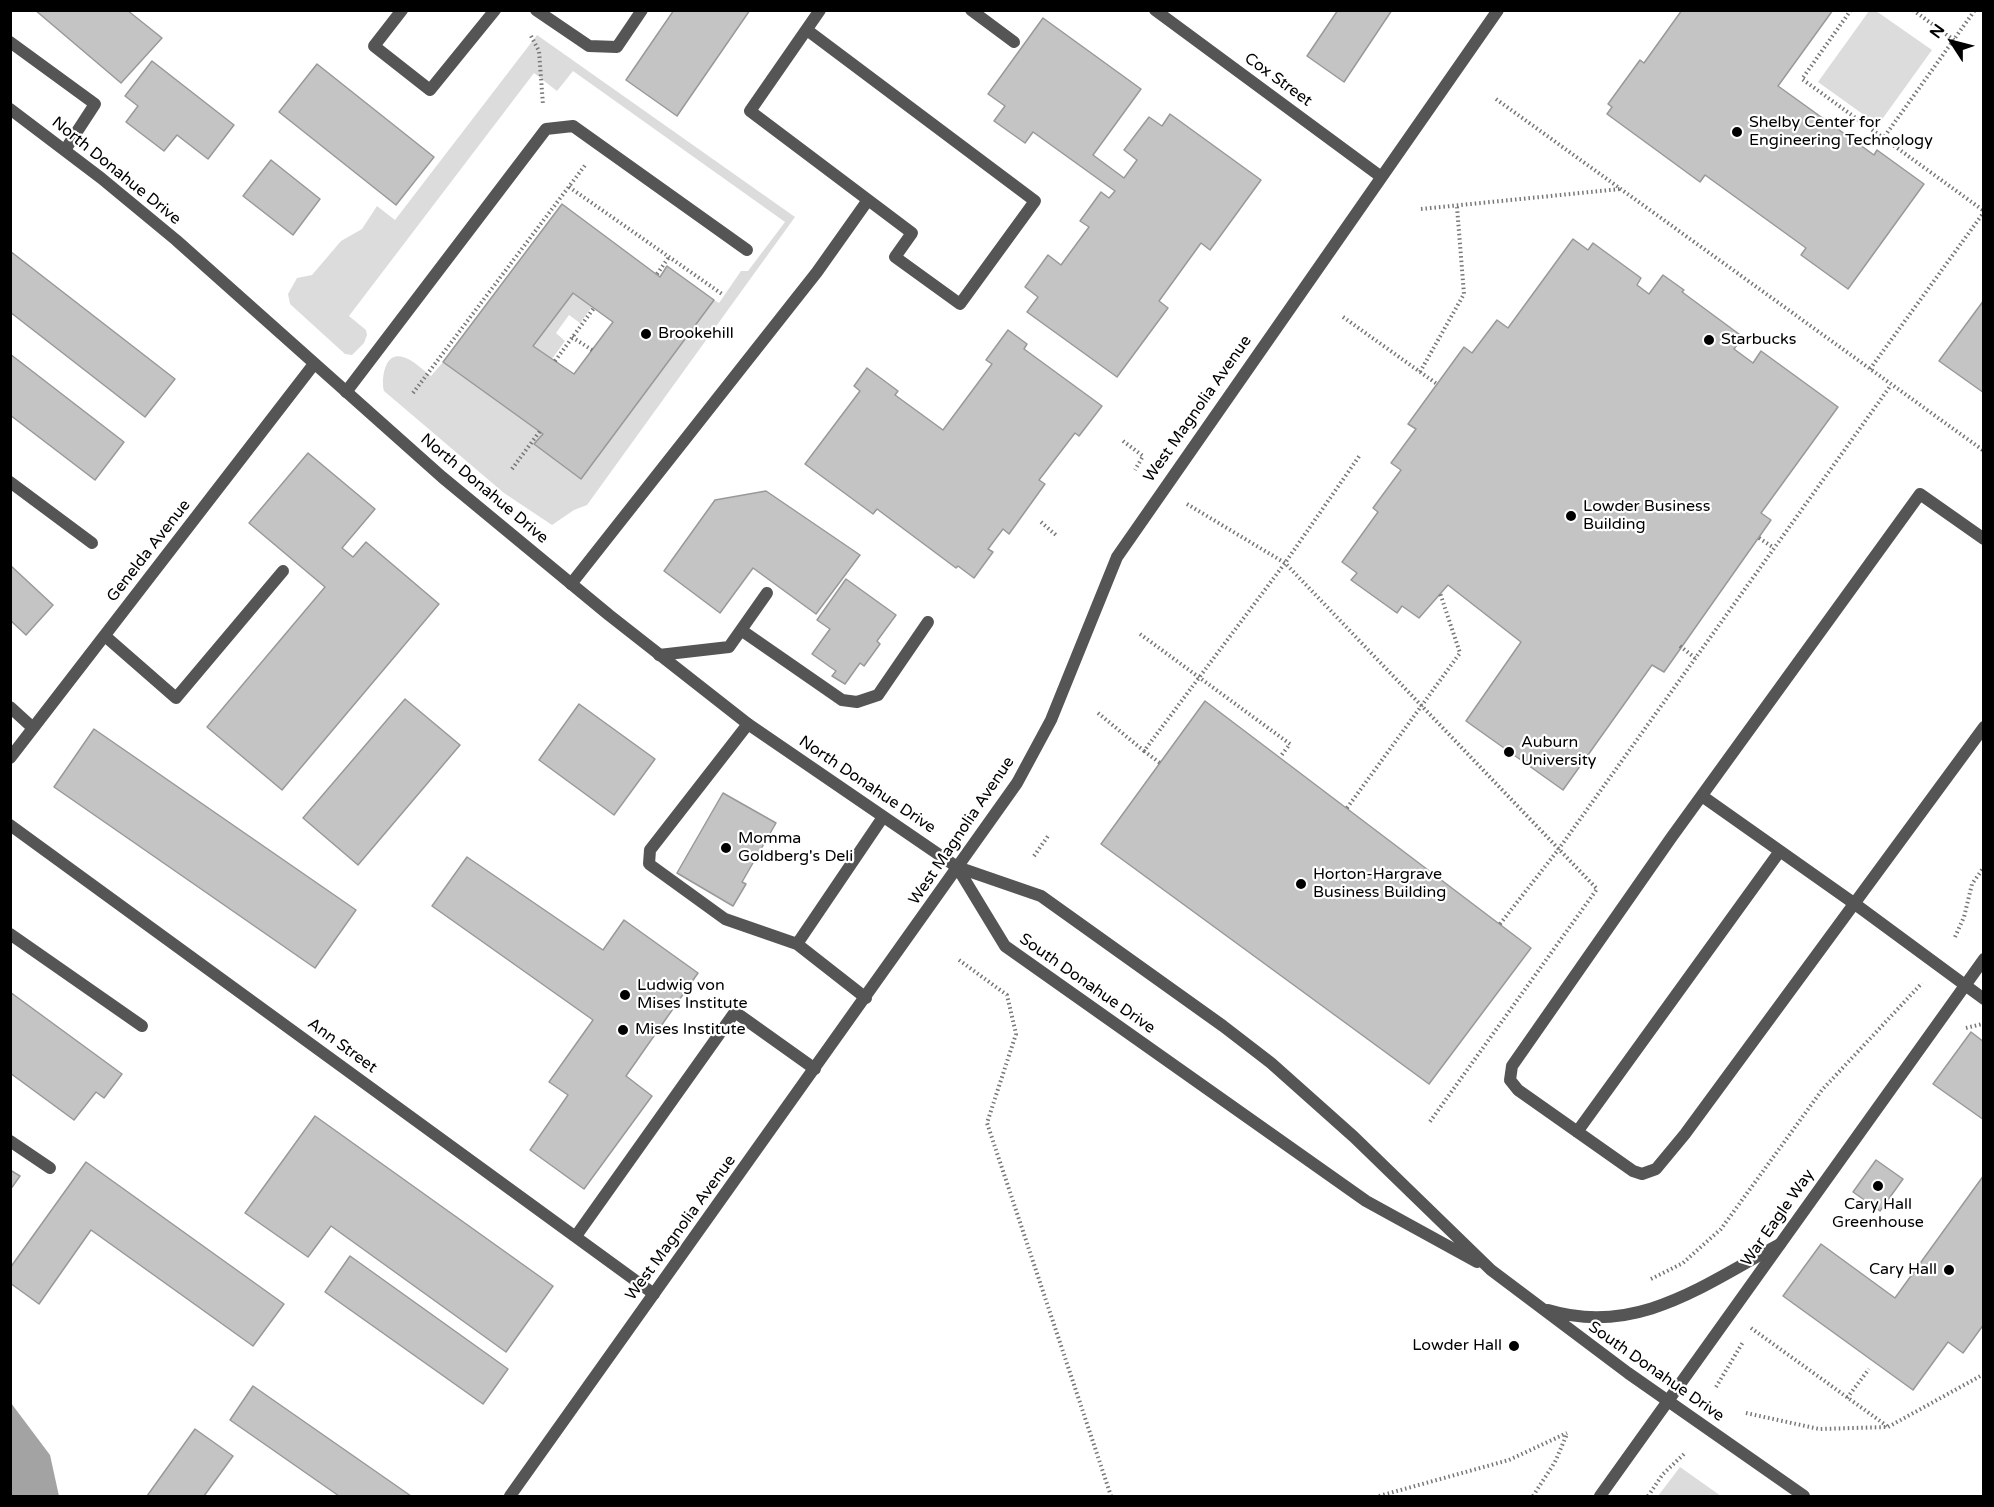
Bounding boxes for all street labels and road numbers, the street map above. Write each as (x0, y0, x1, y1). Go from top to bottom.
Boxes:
street label: Cox Street (1240, 49, 1316, 111)
street label: North Donahue Drive (48, 113, 184, 229)
street label: West Magnolia Avenue (1140, 332, 1256, 486)
street label: North Donahue Drive (416, 430, 552, 548)
street label: Genelda Avenue (103, 496, 195, 606)
street label: North Donahue Drive (795, 732, 939, 838)
street label: West Magnolia Avenue (905, 753, 1019, 909)
street label: South Donahue Drive (1015, 930, 1159, 1038)
street label: Ann Street (304, 1014, 380, 1078)
street label: West Magnolia Avenue (622, 1152, 740, 1304)
street label: War Eagle Way (1737, 1166, 1819, 1270)
street label: South Donahue Drive (1584, 1318, 1728, 1426)

